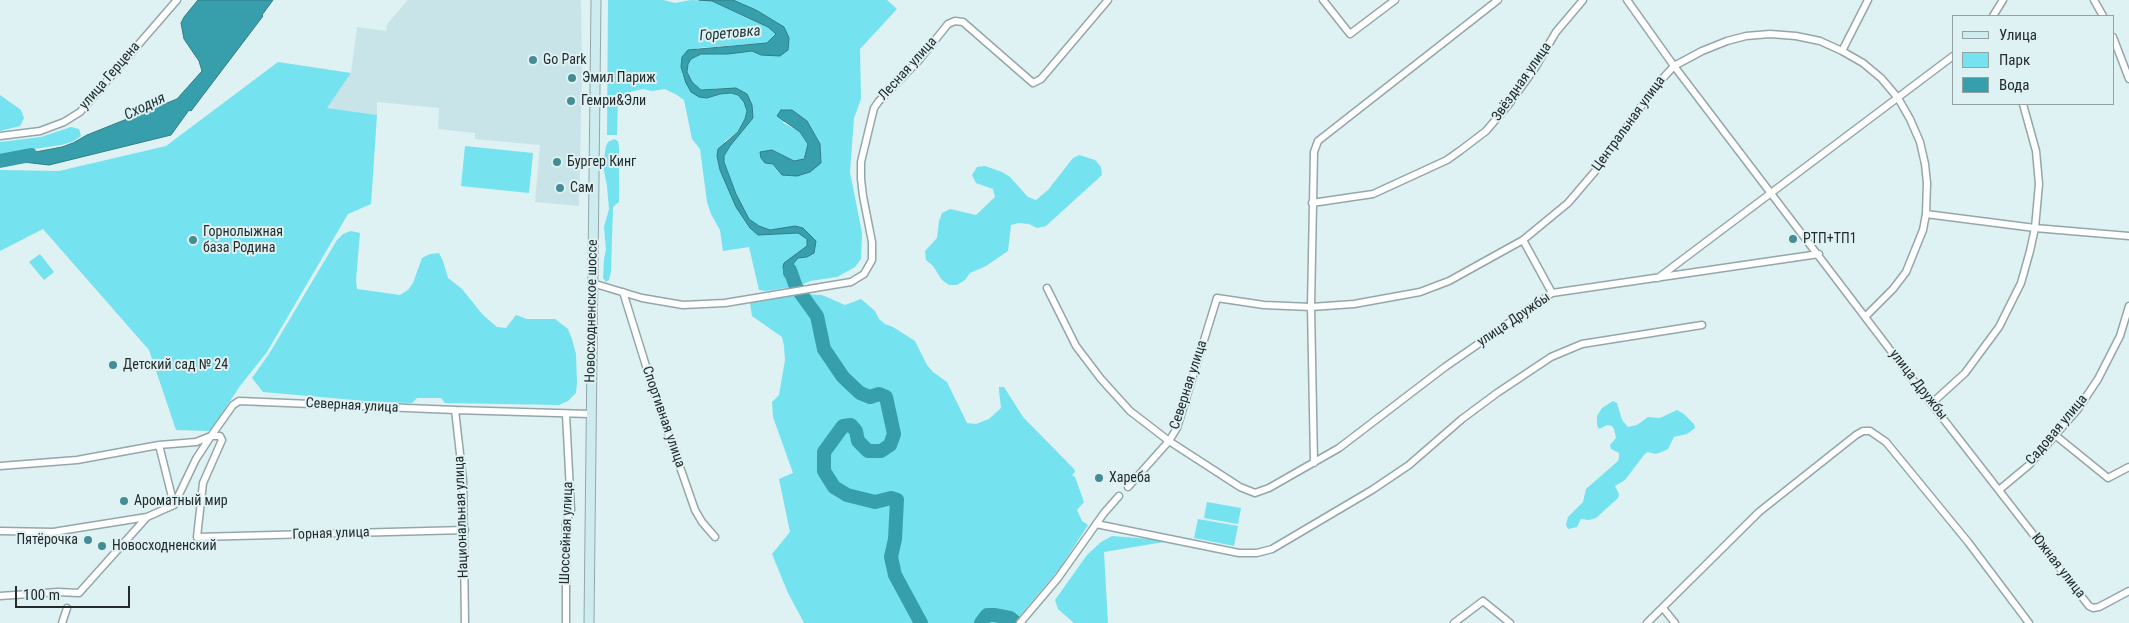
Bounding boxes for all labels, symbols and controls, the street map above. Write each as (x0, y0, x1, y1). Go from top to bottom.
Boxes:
legend (1952, 15, 2114, 105)
water label: Горетовка (699, 22, 761, 46)
text: Улица (1999, 26, 2037, 44)
street label: Лесная улица (875, 34, 941, 104)
street label: улица Герцена (76, 39, 144, 113)
street label: Звёздная улица (1489, 39, 1555, 125)
text: Парк (1999, 51, 2030, 69)
place label: Go Park (543, 52, 586, 68)
marker: Go Park (527, 54, 539, 66)
place label: Эмил Париж (582, 70, 656, 86)
marker: Эмил Париж (566, 72, 578, 84)
street label: Центральная улица (1589, 73, 1669, 175)
text: Вода (1999, 76, 2029, 94)
water label: Сходня (122, 89, 168, 125)
place label: Гемри&Эли (581, 93, 646, 109)
marker: Гемри&Эли (565, 95, 577, 107)
place label: Бургер Кинг (567, 154, 636, 170)
marker: Бургер Кинг (551, 156, 563, 168)
place label: Сам (570, 180, 594, 196)
marker: Сам (554, 182, 566, 194)
place label: Горнолыжная база Родина (203, 224, 283, 256)
place label: РТП+ТП1 (1803, 231, 1857, 247)
marker: РТП+ТП1 (1787, 233, 1799, 245)
marker: Горнолыжная база Родина (187, 234, 199, 246)
street label: Новосходненское шоссе (582, 239, 602, 383)
street label: улица Дружбы (1474, 289, 1554, 351)
street label: Северная улица (1167, 338, 1211, 432)
street label: улица Дружбы (1885, 347, 1951, 423)
place label: Детский сад № 24 (123, 357, 228, 373)
marker: Детский сад № 24 (107, 359, 119, 371)
street label: Спортивная улица (638, 364, 688, 470)
street label: Садовая улица (2023, 391, 2091, 469)
street label: Северная улица (305, 395, 399, 417)
street label: Национальная улица (451, 456, 473, 578)
place label: Хареба (1109, 470, 1150, 486)
marker: Хареба (1093, 472, 1105, 484)
street label: Шоссейная улица (557, 481, 577, 585)
place label: Ароматный мир (134, 493, 228, 509)
marker: Ароматный мир (118, 495, 130, 507)
street label: Горная улица (292, 524, 370, 544)
street label: Южная улица (2027, 530, 2089, 602)
place label: Пятёрочка (17, 532, 78, 548)
marker: Пятёрочка (82, 534, 94, 546)
place label: Новосходненский (112, 538, 217, 554)
marker: Новосходненский (96, 540, 108, 552)
scale bar (18, 576, 132, 608)
text: 100 m (23, 586, 60, 604)

